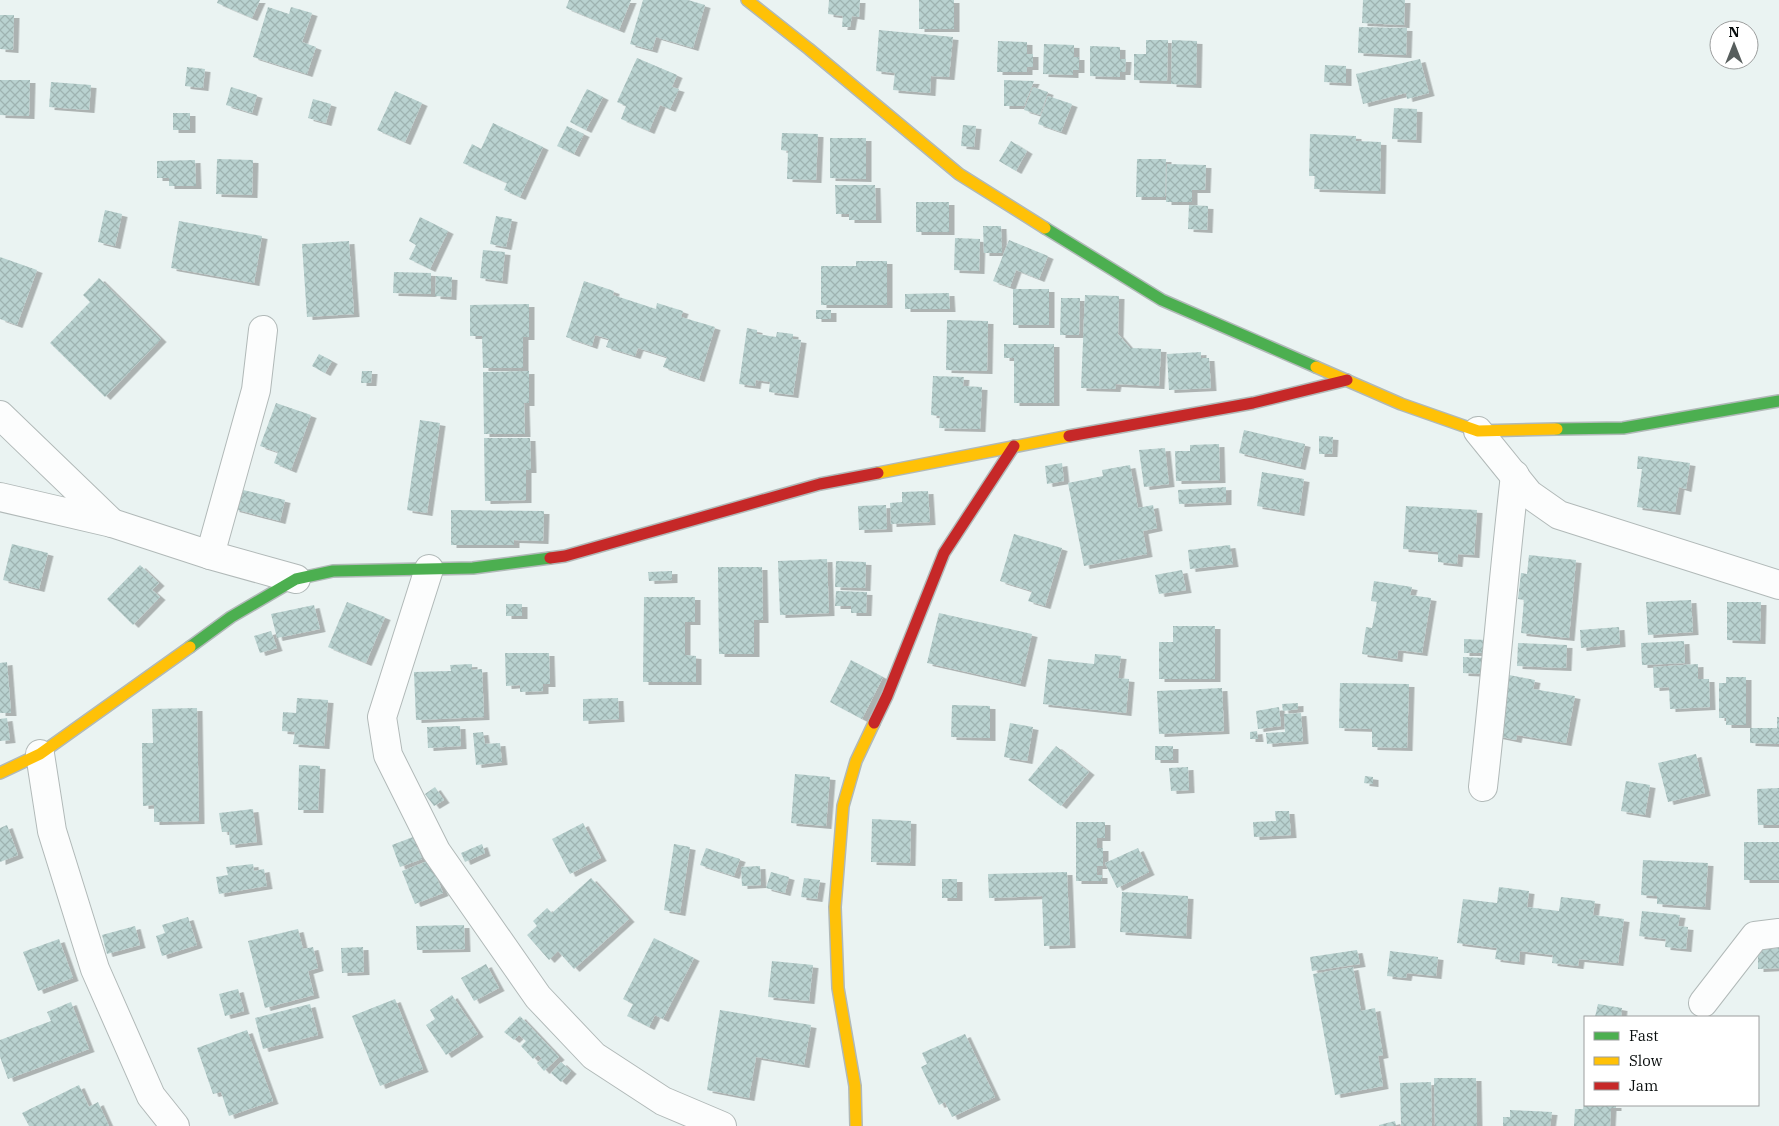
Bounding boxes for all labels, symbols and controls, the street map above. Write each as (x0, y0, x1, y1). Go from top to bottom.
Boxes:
north arrow (1709, 20, 1759, 70)
text: N (1728, 23, 1740, 41)
legend (1584, 1016, 1759, 1106)
text: Fast (1629, 1026, 1659, 1045)
text: Slow (1629, 1051, 1663, 1070)
text: Jam (1629, 1076, 1658, 1095)

